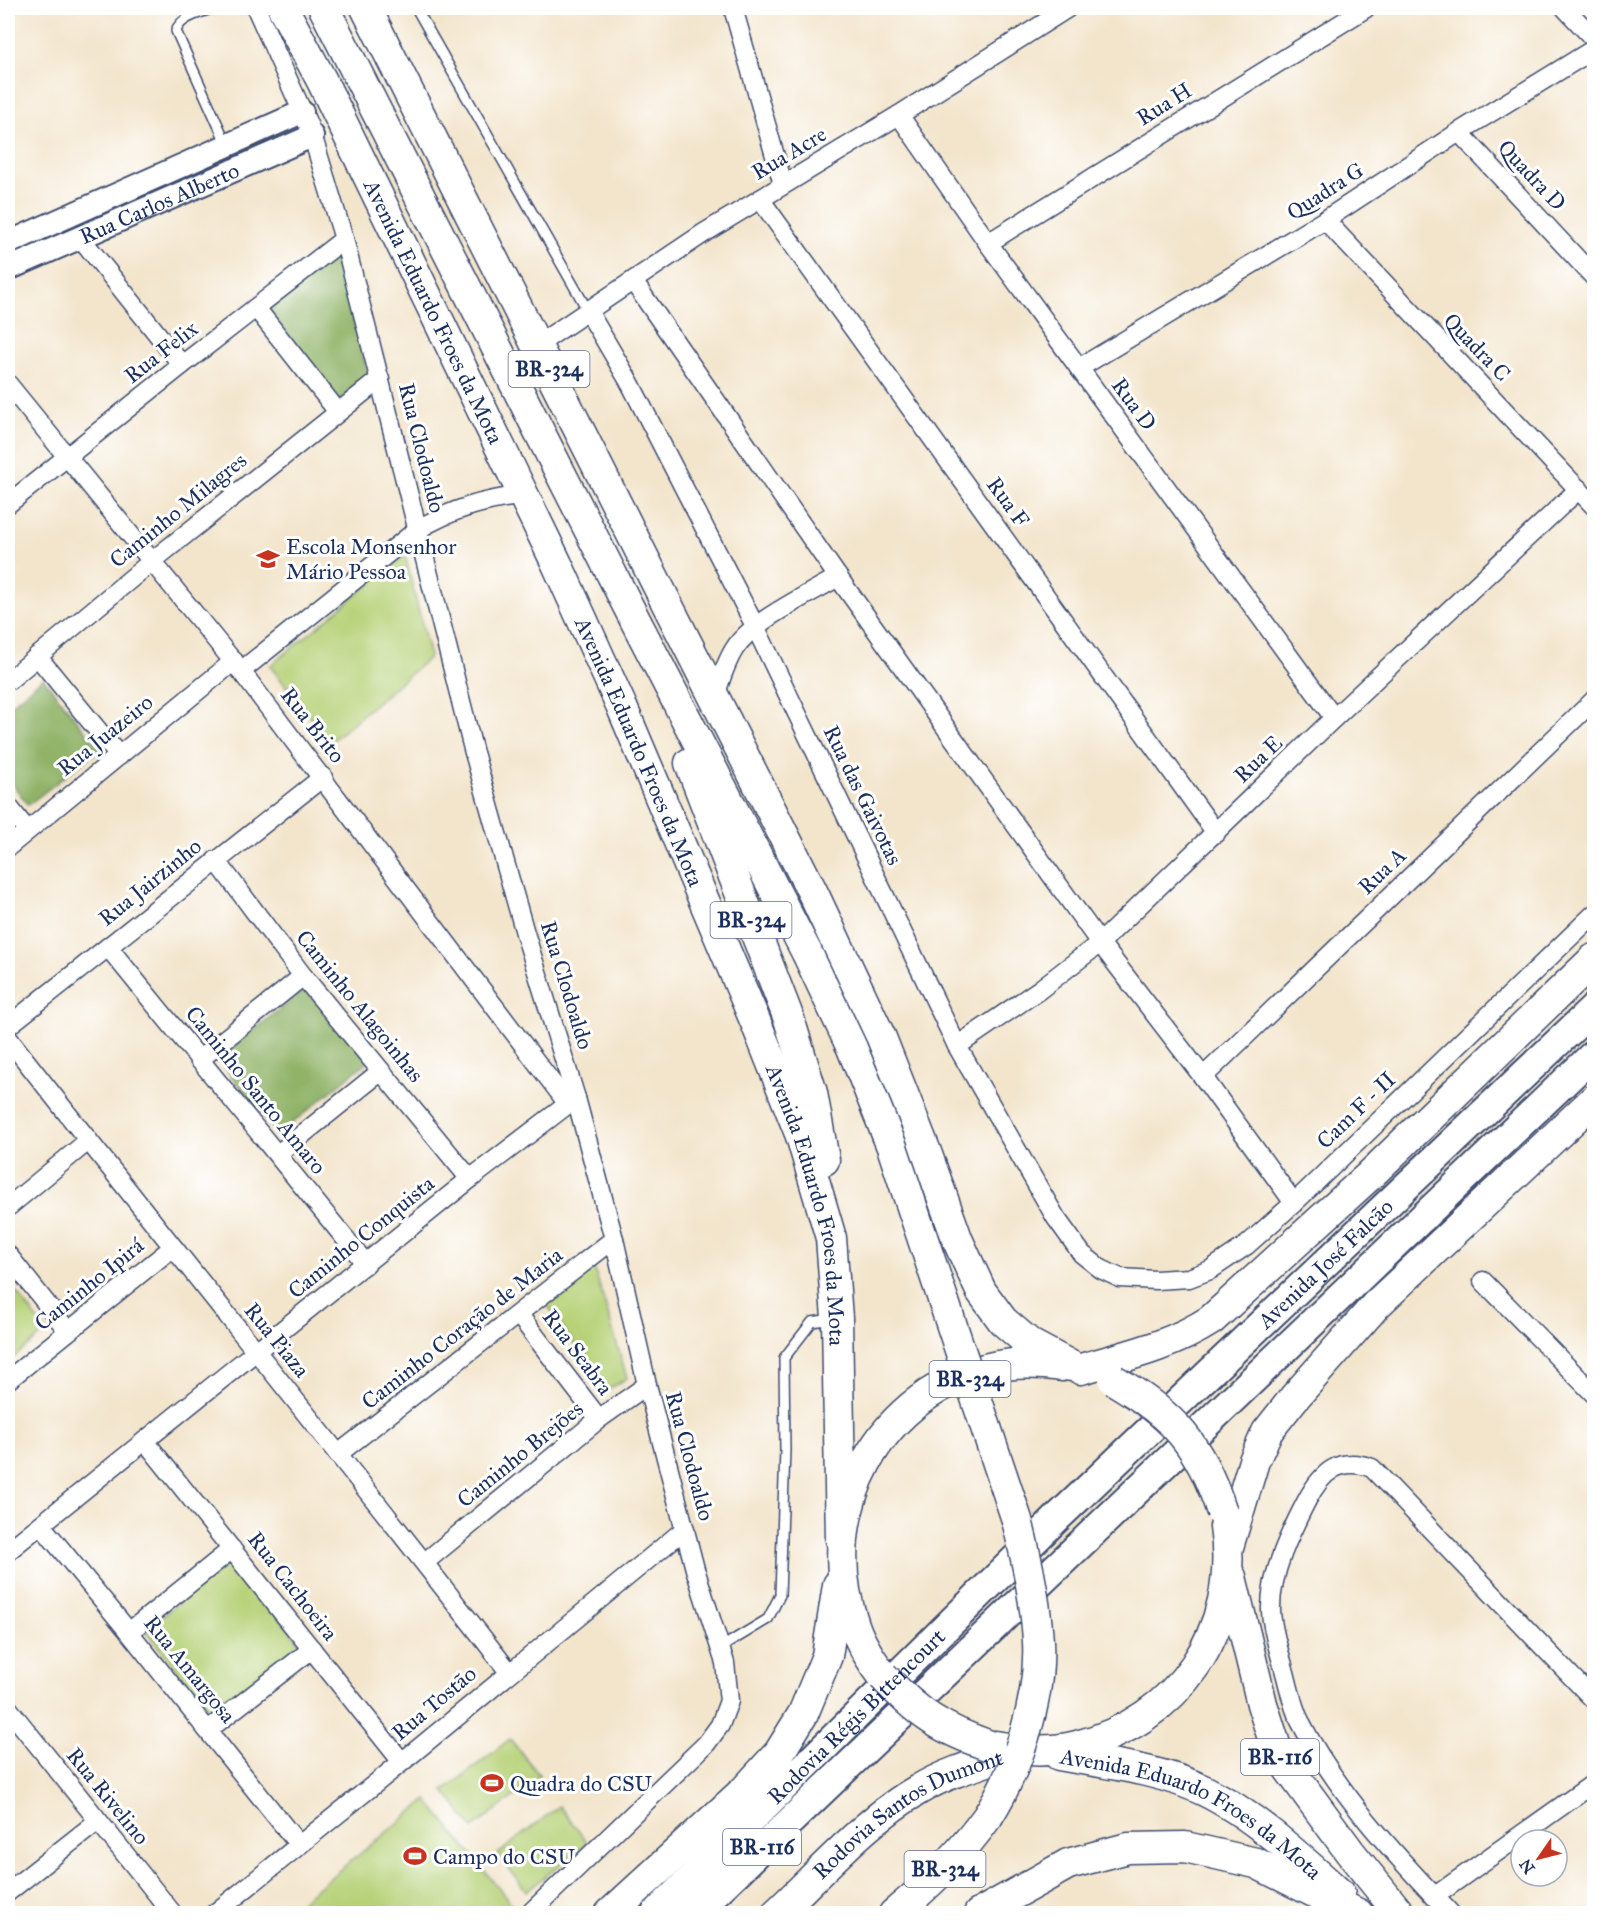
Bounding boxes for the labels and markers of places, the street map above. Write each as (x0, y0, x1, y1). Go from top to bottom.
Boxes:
place label: Escola Monsenhor Mário Pessoa (286, 533, 457, 585)
school or university icon: Escola Monsenhor Mário Pessoa (255, 546, 281, 572)
sports icon: Quadra do CSU (479, 1770, 505, 1796)
place label: Quadra do CSU (510, 1770, 653, 1797)
sports icon: Campo do CSU (402, 1843, 428, 1869)
place label: Campo do CSU (433, 1843, 575, 1870)

